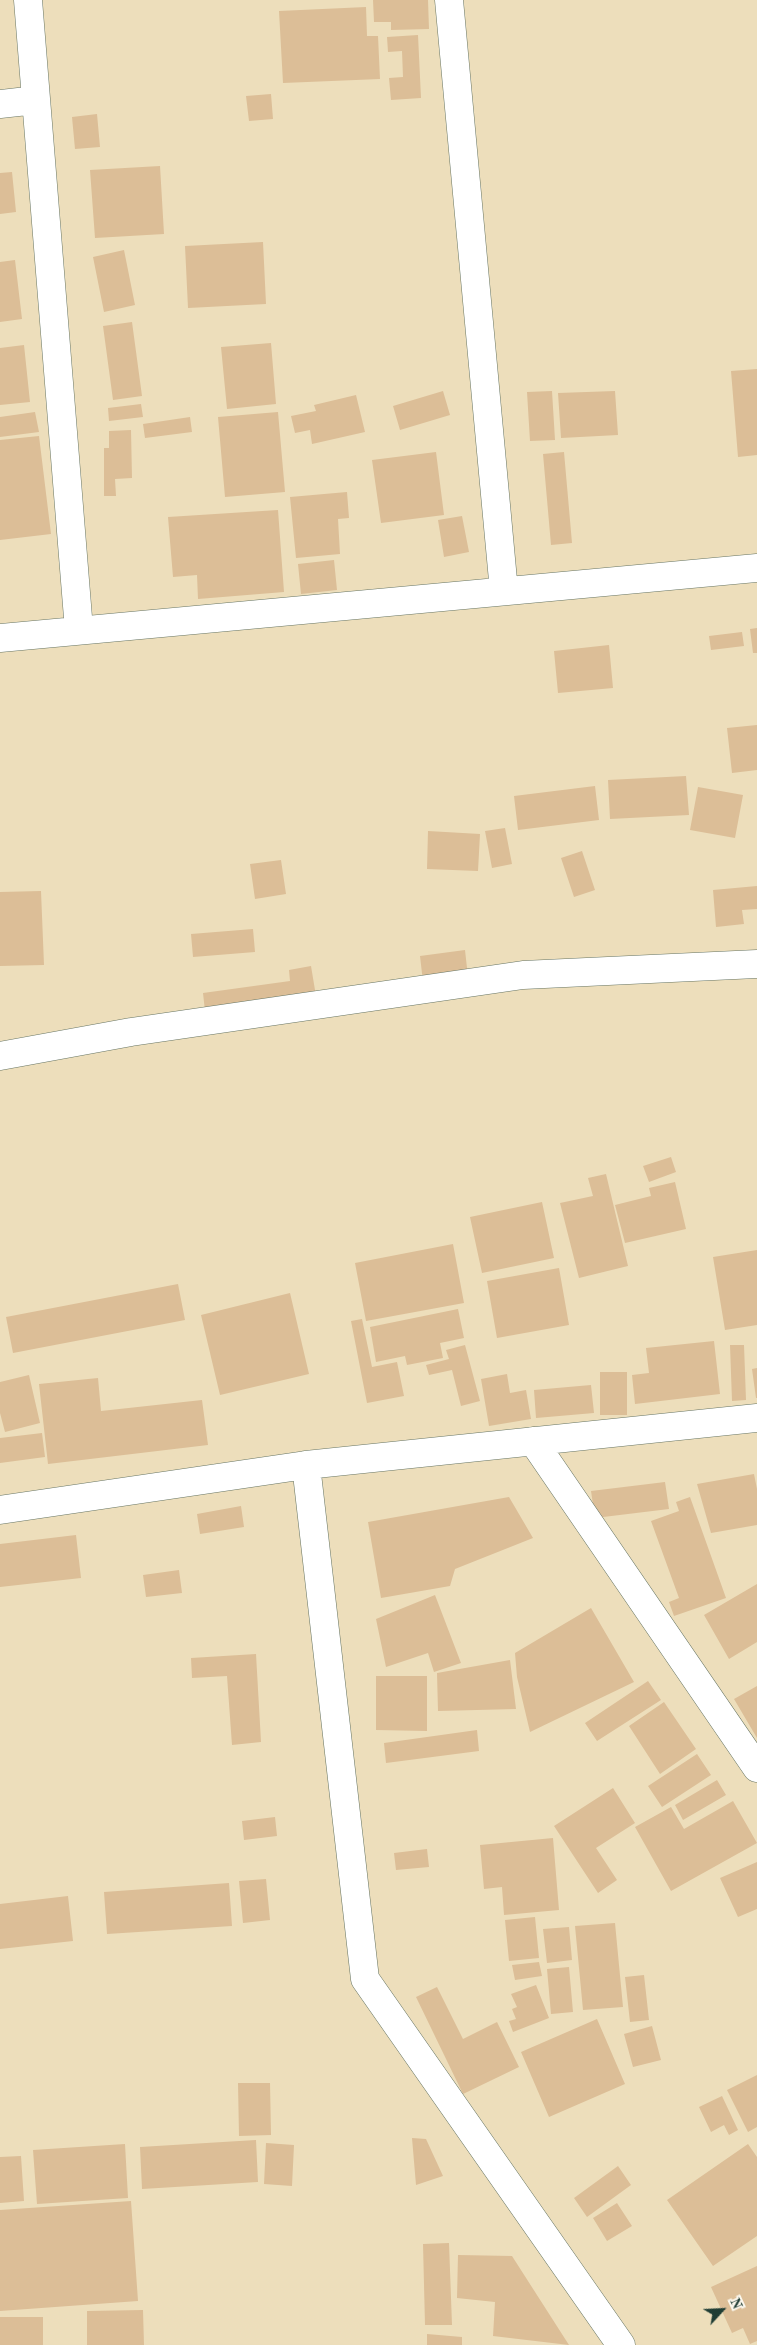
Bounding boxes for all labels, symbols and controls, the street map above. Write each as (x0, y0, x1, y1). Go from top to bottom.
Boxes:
north arrow (697, 2285, 747, 2335)
text: N (727, 2296, 744, 2311)

